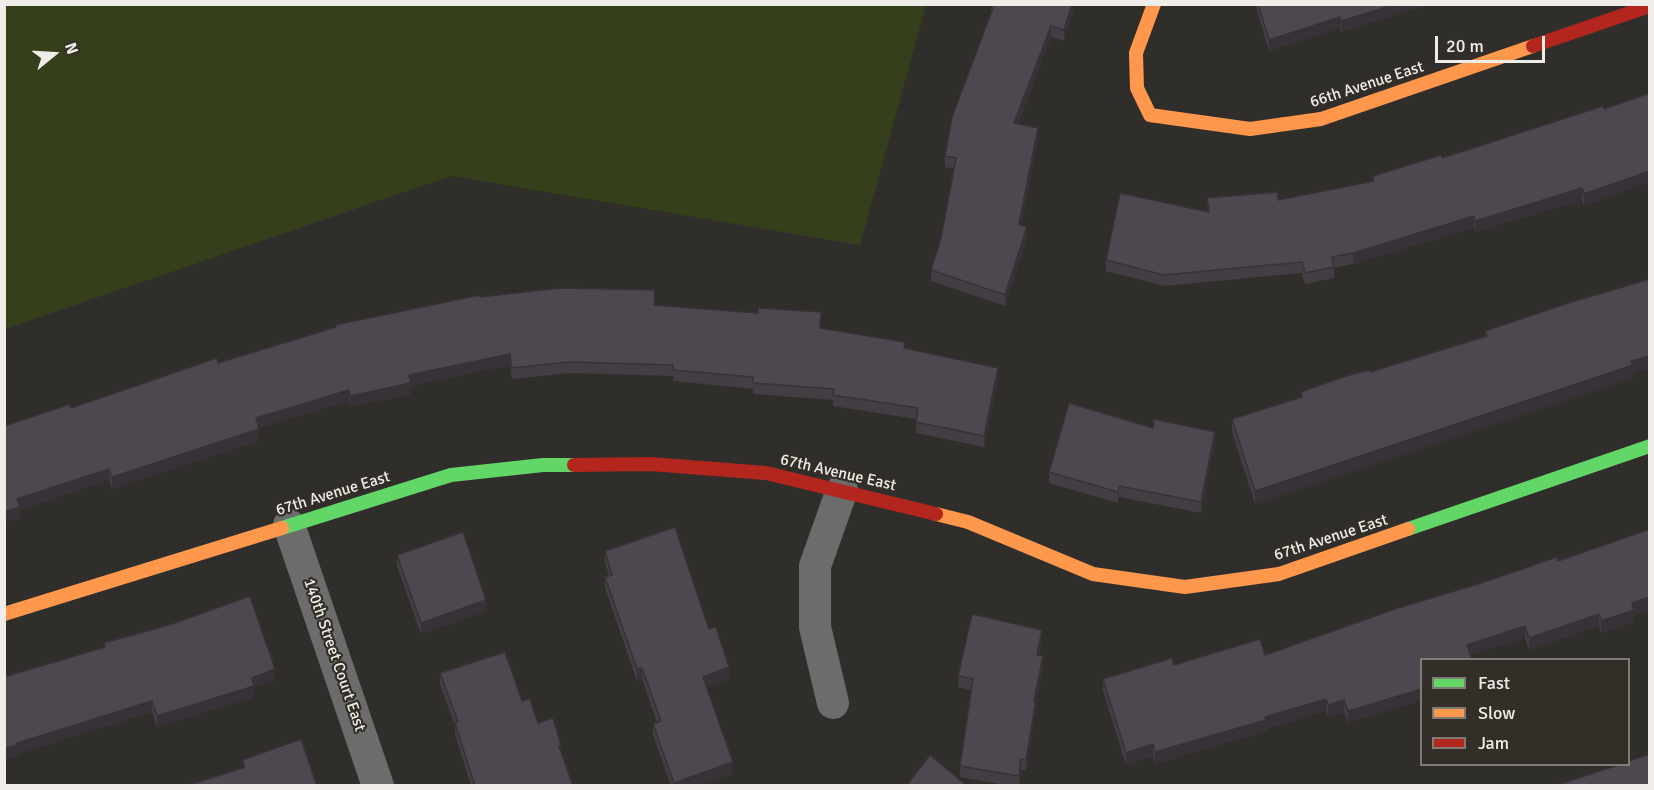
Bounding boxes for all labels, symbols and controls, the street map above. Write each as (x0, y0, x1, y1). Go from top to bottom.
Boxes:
north arrow (24, 24, 84, 84)
scale bar (1438, 24, 1548, 62)
text: 20 m (1446, 35, 1484, 57)
text: N (60, 40, 82, 57)
street label: 66th Avenue East (1308, 58, 1426, 112)
street label: 67th Avenue East (778, 450, 898, 496)
street label: 67th Avenue East (274, 468, 392, 520)
street label: 67th Avenue East (1272, 511, 1390, 565)
street label: 140th Street Court East (299, 576, 369, 734)
legend (1420, 658, 1630, 766)
text: Fast (1478, 672, 1510, 694)
text: Slow (1478, 702, 1515, 724)
text: Jam (1478, 732, 1509, 754)

